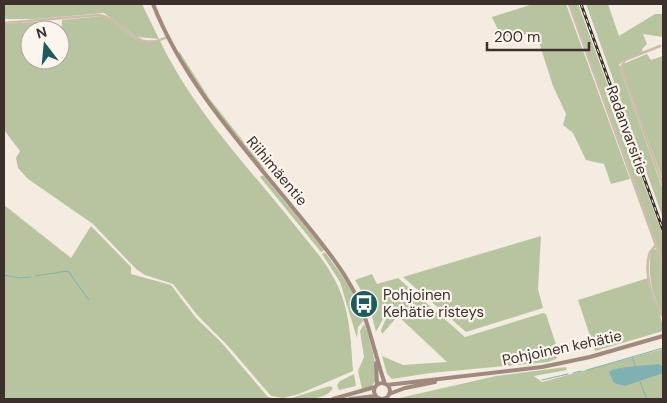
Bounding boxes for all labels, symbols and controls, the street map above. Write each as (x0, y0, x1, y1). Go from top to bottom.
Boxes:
north arrow (20, 20, 70, 70)
scale bar (487, 20, 590, 52)
text: N (34, 22, 49, 43)
text: 200 m (494, 27, 540, 47)
street label: Radanvarsitie (602, 83, 652, 177)
street label: Riihimäentie (242, 132, 312, 210)
place label: Pohjoinen Kehätie risteys (383, 285, 484, 322)
bus stop icon: Pohjoinen Kehätie risteys (349, 289, 379, 319)
street label: Pohjoinen kehätie (500, 326, 624, 370)

